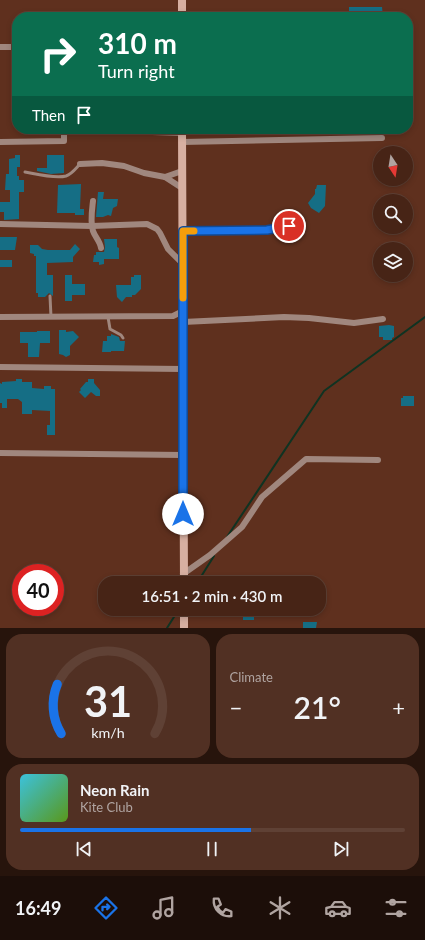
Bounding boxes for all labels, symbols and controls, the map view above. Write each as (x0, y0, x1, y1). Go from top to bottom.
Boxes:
text: 310 m (98, 26, 177, 60)
icon: right (32, 28, 84, 80)
text: Turn right (98, 60, 175, 82)
icon: arrive (73, 104, 95, 126)
text: Then (32, 106, 65, 124)
north arrow (373, 146, 413, 186)
map controls (373, 146, 413, 282)
button: search (373, 194, 413, 234)
pin (272, 209, 306, 243)
icon: arrive (278, 215, 300, 237)
button: layers (373, 242, 413, 282)
position arrow (162, 493, 204, 535)
speed limit sign: 40 (12, 564, 64, 616)
text: 16:51 · 2 min · 430 m (142, 587, 282, 605)
text: Climate (230, 669, 273, 685)
text: 31 (84, 676, 132, 726)
text: 21° (294, 689, 341, 725)
text: − (230, 694, 242, 721)
text: + (392, 694, 405, 721)
text: km/h (91, 724, 124, 741)
text: Neon Rain (80, 781, 149, 799)
text: Kite Club (80, 799, 133, 815)
icon: previous (73, 838, 95, 860)
icon: pause (201, 838, 223, 860)
icon: next (330, 838, 352, 860)
icon: directions (92, 894, 120, 922)
icon: music (150, 894, 178, 922)
icon: phone (208, 894, 236, 922)
icon: climate (266, 894, 294, 922)
icon: car (324, 894, 352, 922)
icon: filters (382, 894, 410, 922)
text: 16:49 (15, 897, 61, 919)

